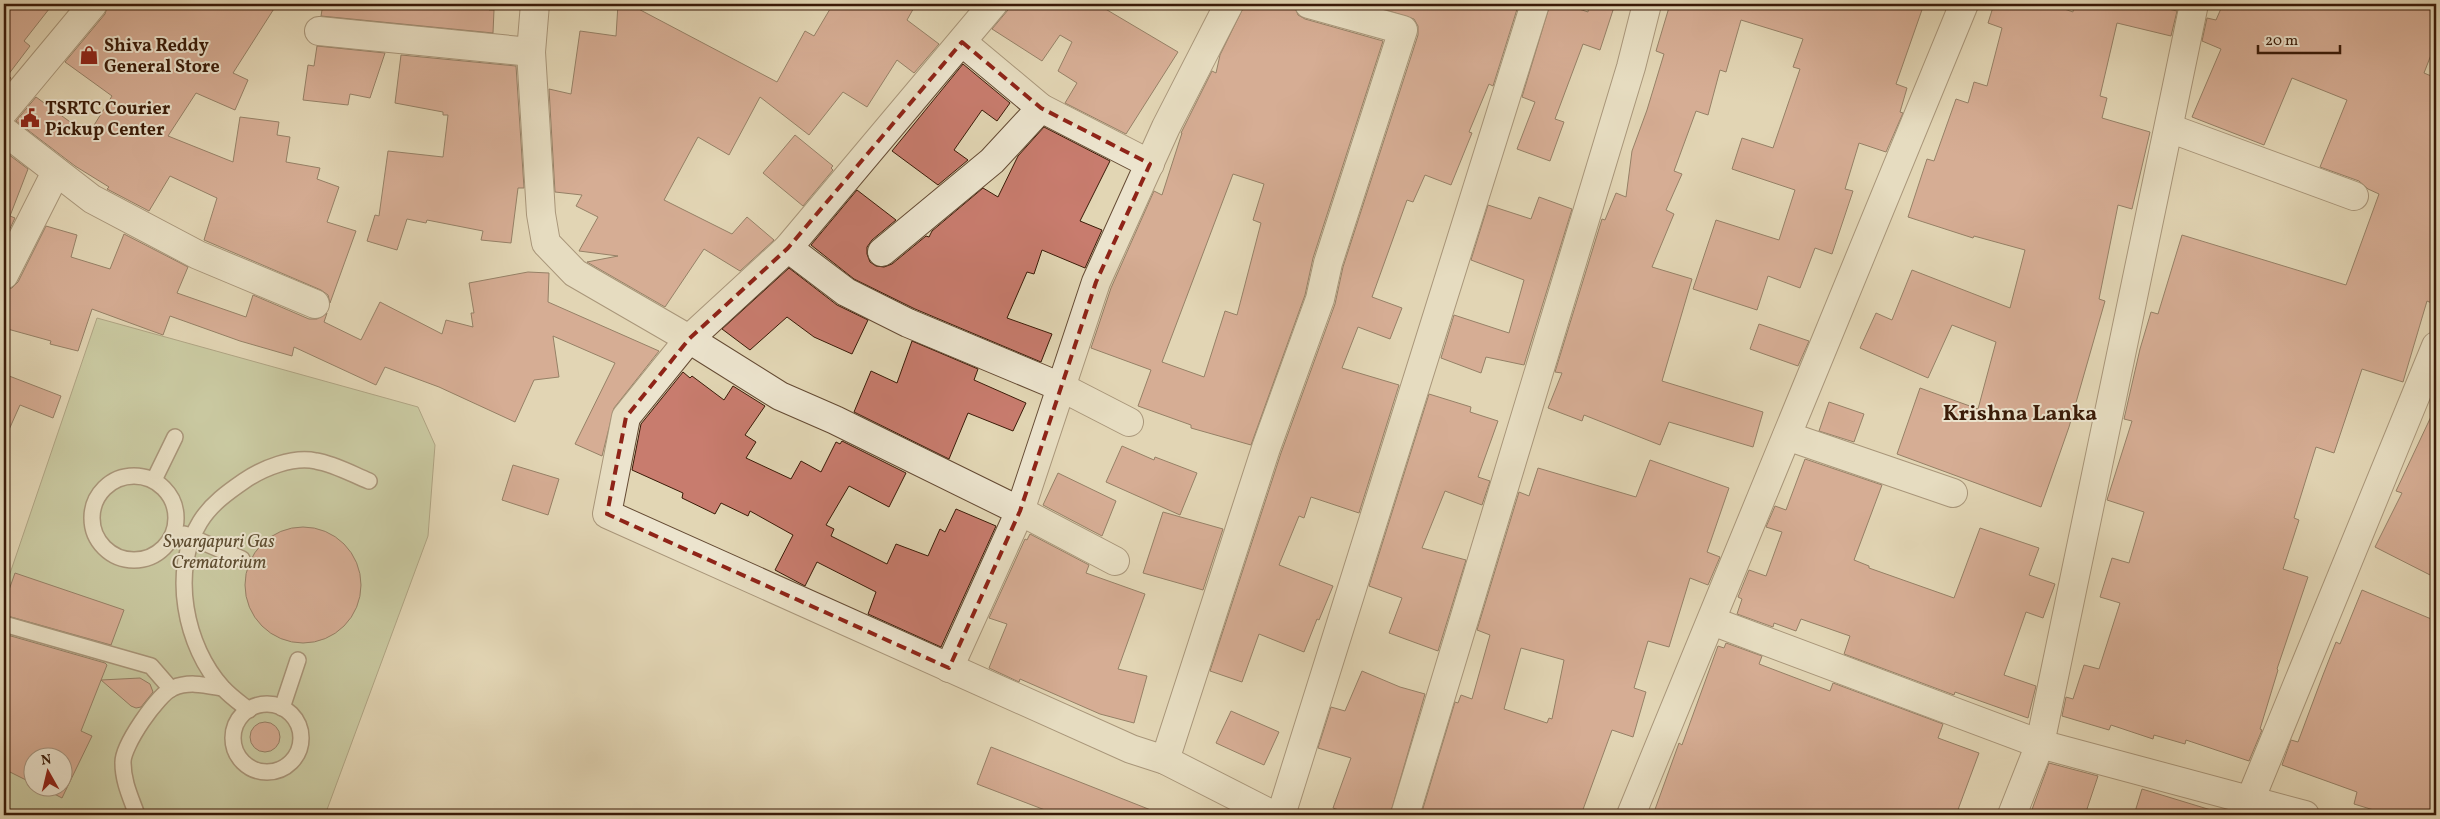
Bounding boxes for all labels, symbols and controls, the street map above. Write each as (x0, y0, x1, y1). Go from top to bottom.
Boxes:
scale bar (2258, 22, 2340, 54)
text: 20 m (2265, 31, 2298, 52)
place label: Shiva Reddy General Store (104, 34, 220, 80)
shop icon: Shiva Reddy General Store (78, 44, 100, 66)
place label: TSRTC Courier Pickup Center (45, 97, 171, 143)
public building icon: TSRTC Courier Pickup Center (19, 107, 41, 129)
district label: Krishna Lanka (1943, 399, 2097, 430)
park label: Swargapuri Gas Crematorium (163, 530, 275, 576)
north arrow (22, 746, 72, 796)
text: N (40, 750, 53, 771)

